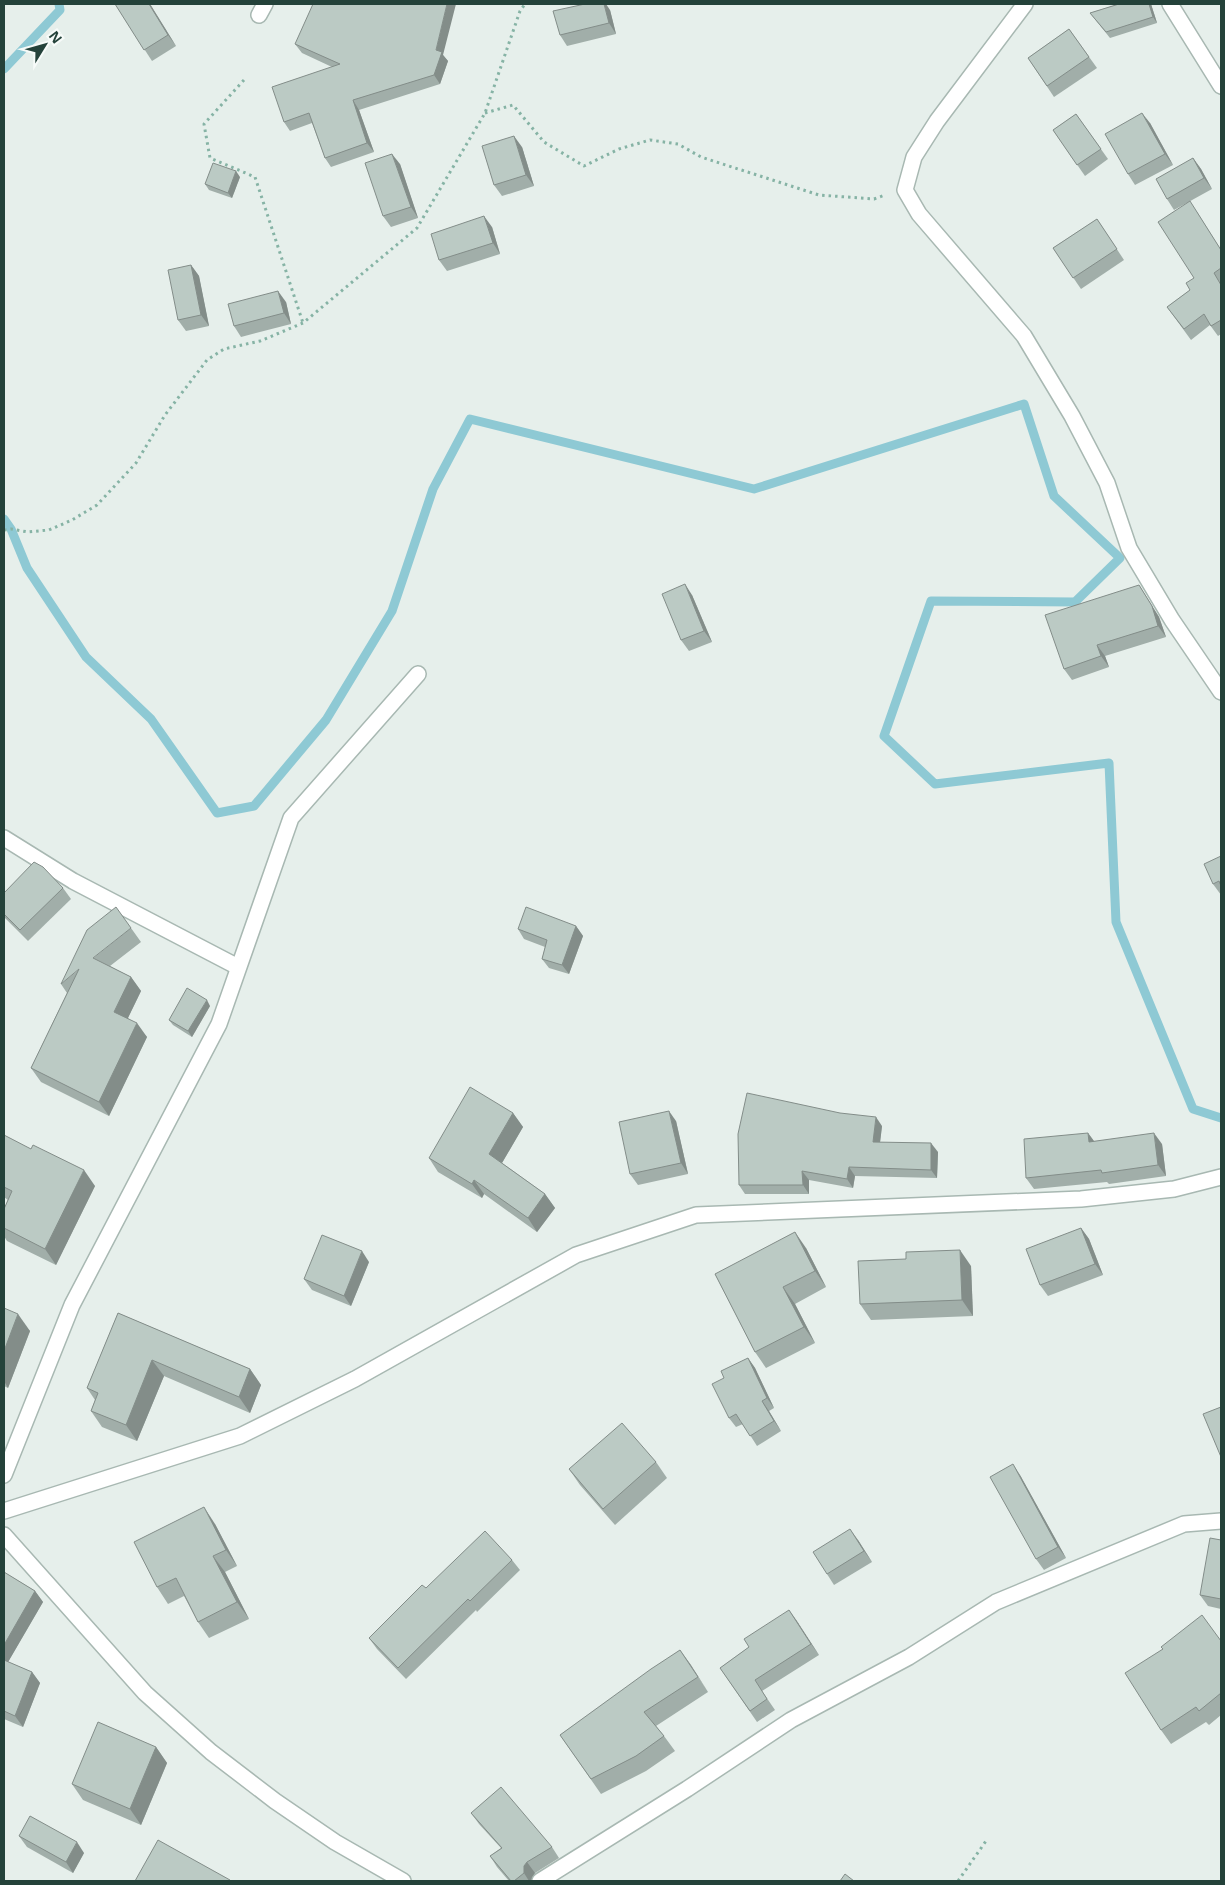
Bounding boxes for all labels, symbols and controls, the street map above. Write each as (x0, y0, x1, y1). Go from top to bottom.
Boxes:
north arrow (20, 20, 70, 70)
text: N (45, 27, 67, 47)

